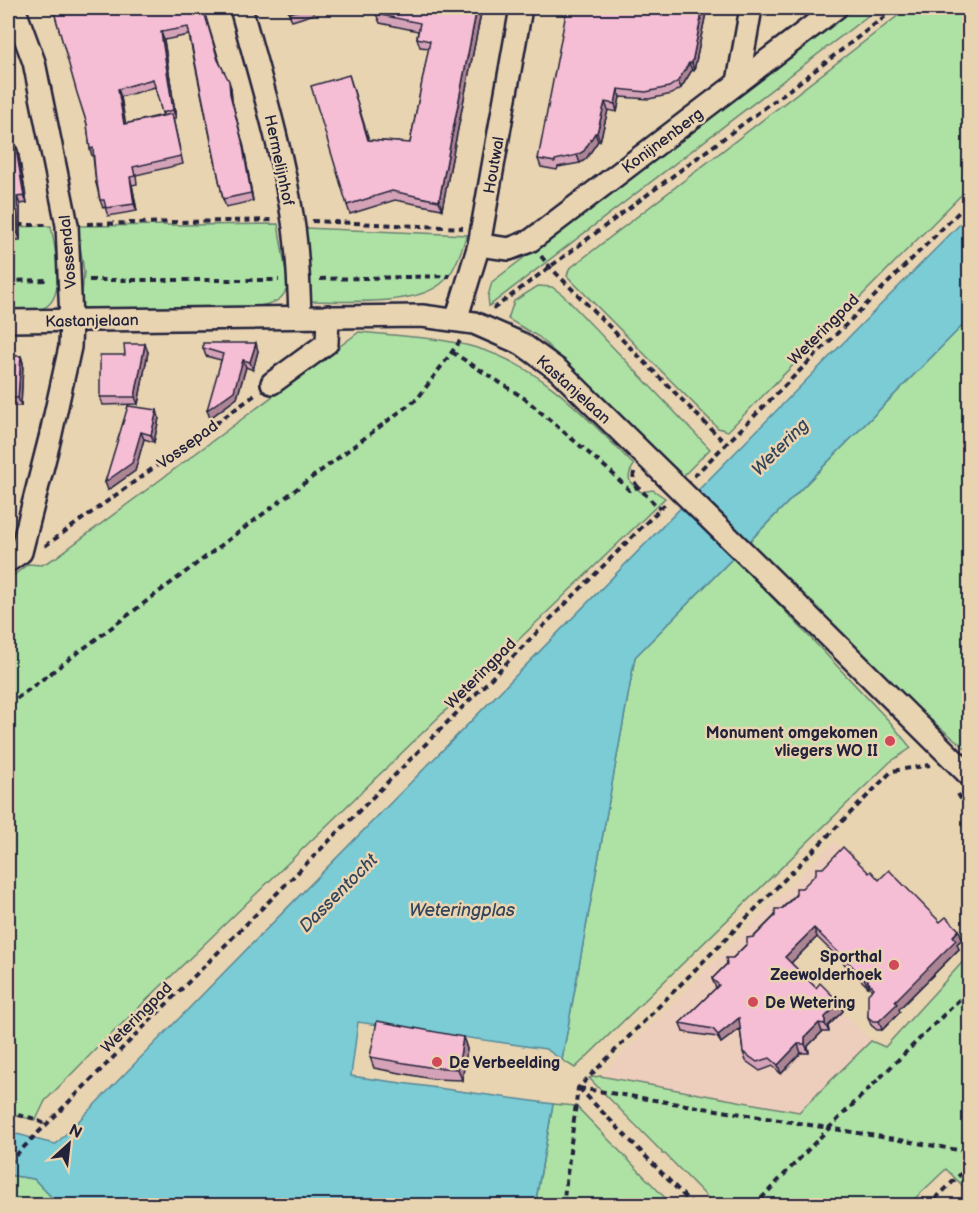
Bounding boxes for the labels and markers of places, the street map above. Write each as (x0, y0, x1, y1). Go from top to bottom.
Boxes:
place label: Monument omgekomen vliegers WO II (706, 724, 878, 761)
marker: Monument omgekomen vliegers WO II (883, 734, 897, 748)
place label: Sporthal Zeewolderhoek (770, 948, 883, 985)
marker: Sporthal Zeewolderhoek (887, 958, 901, 972)
place label: De Wetering (765, 994, 855, 1013)
marker: De Wetering (746, 995, 760, 1009)
place label: De Verbeelding (449, 1054, 560, 1073)
marker: De Verbeelding (430, 1055, 444, 1069)

